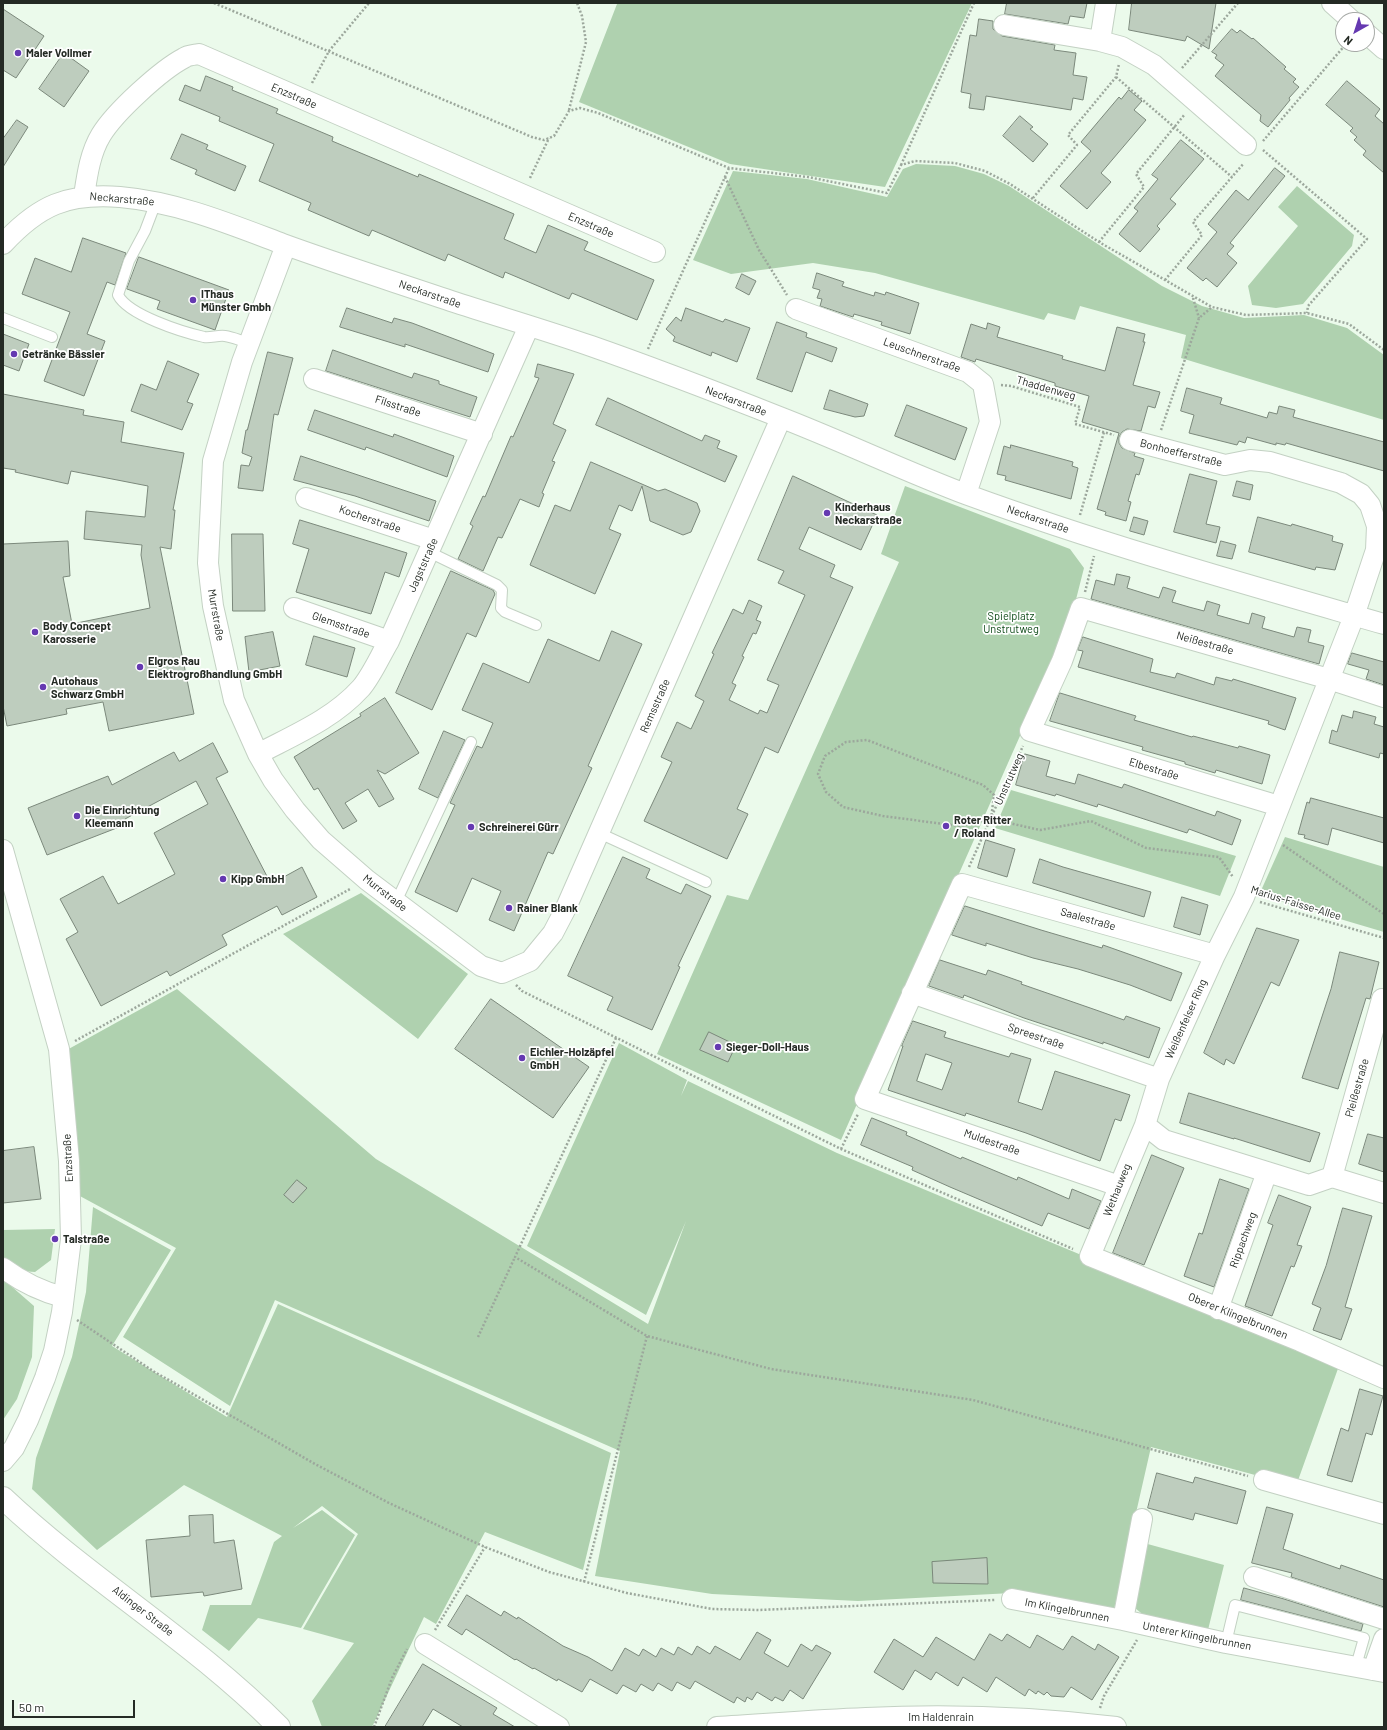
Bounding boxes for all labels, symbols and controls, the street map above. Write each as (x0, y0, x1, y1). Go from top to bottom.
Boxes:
north arrow (1335, 12, 1375, 52)
text: N (1341, 34, 1355, 48)
place label: Maler Vollmer (26, 46, 92, 60)
marker: Maler Vollmer (13, 48, 23, 58)
street label: Enzstraße (269, 80, 319, 112)
street label: Neckarstraße (89, 190, 155, 208)
street label: Enzstraße (566, 209, 616, 241)
street label: Neckarstraße (397, 277, 463, 311)
place label: IThaus Münster Gmbh (201, 287, 271, 313)
marker: IThaus Münster Gmbh (188, 295, 198, 305)
street label: Leuschnerstraße (881, 335, 963, 375)
place label: Getränke Bässler (22, 347, 105, 361)
marker: Getränke Bässler (9, 349, 19, 359)
street label: Thaddenweg (1015, 373, 1077, 403)
street label: Neckarstraße (703, 383, 769, 419)
street label: Filsstraße (373, 392, 423, 420)
street label: Bonhoefferstraße (1138, 436, 1224, 470)
place label: Kinderhaus Neckarstraße (835, 500, 902, 526)
street label: Kocherstraße (337, 502, 403, 536)
street label: Neckarstraße (1005, 502, 1071, 536)
marker: Kinderhaus Neckarstraße (822, 508, 832, 518)
street label: Jagststraße (405, 536, 441, 594)
street label: Murrstraße (205, 588, 227, 642)
street label: Glemsstraße (310, 609, 372, 641)
park label: Spielplatz Unstrutweg (983, 609, 1039, 635)
place label: Body Concept Karosserie (43, 619, 111, 645)
marker: Body Concept Karosserie (30, 627, 40, 637)
street label: Neißestraße (1175, 629, 1235, 657)
place label: Elgros Rau Elektrogroßhandlung GmbH (148, 654, 282, 680)
marker: Elgros Rau Elektrogroßhandlung GmbH (135, 662, 145, 672)
place label: Autohaus Schwarz GmbH (51, 674, 124, 700)
street label: Remsstraße (637, 677, 673, 735)
marker: Autohaus Schwarz GmbH (38, 682, 48, 692)
street label: Unstrutweg (992, 751, 1026, 807)
street label: Elbestraße (1127, 755, 1181, 783)
place label: Die Einrichtung Kleemann (85, 803, 159, 829)
marker: Die Einrichtung Kleemann (72, 811, 82, 821)
place label: Roter Ritter / Roland (954, 813, 1011, 839)
place label: Schreinerei Gürr (479, 820, 559, 834)
marker: Roter Ritter / Roland (941, 821, 951, 831)
marker: Schreinerei Gürr (466, 822, 476, 832)
place label: Kipp GmbH (231, 872, 284, 886)
street label: Murrstraße (360, 872, 410, 914)
marker: Kipp GmbH (218, 874, 228, 884)
street label: Marius-Faisse-Allee (1249, 883, 1343, 923)
place label: Rainer Blank (517, 901, 578, 915)
marker: Rainer Blank (504, 903, 514, 913)
street label: Saalestraße (1059, 905, 1117, 933)
street label: Weißenfelser Ring (1162, 977, 1210, 1061)
street label: Spreestraße (1006, 1020, 1066, 1052)
place label: Sieger-Doll-Haus (726, 1040, 809, 1054)
marker: Sieger-Doll-Haus (713, 1042, 723, 1052)
place label: Eichler-Holzäpfel GmbH (530, 1045, 614, 1071)
marker: Eichler-Holzäpfel GmbH (517, 1053, 527, 1063)
street label: Pleißestraße (1342, 1057, 1372, 1119)
street label: Muldestraße (962, 1126, 1022, 1158)
street label: Enzstraße (60, 1134, 76, 1182)
street label: Wethauweg (1100, 1162, 1134, 1218)
street label: Rippachweg (1227, 1210, 1259, 1270)
place label: Talstraße (63, 1232, 109, 1246)
marker: Talstraße (50, 1234, 60, 1244)
street label: Oberer Klingelbrunnen (1186, 1290, 1290, 1342)
street label: Aldinger Straße (110, 1583, 176, 1639)
street label: Im Klingelbrunnen (1024, 1595, 1110, 1625)
street label: Unterer Klingelbrunnen (1141, 1619, 1253, 1653)
scale bar (14, 1692, 137, 1718)
text: 50 m (19, 1700, 44, 1714)
street label: Im Haldenrain (908, 1710, 974, 1724)

